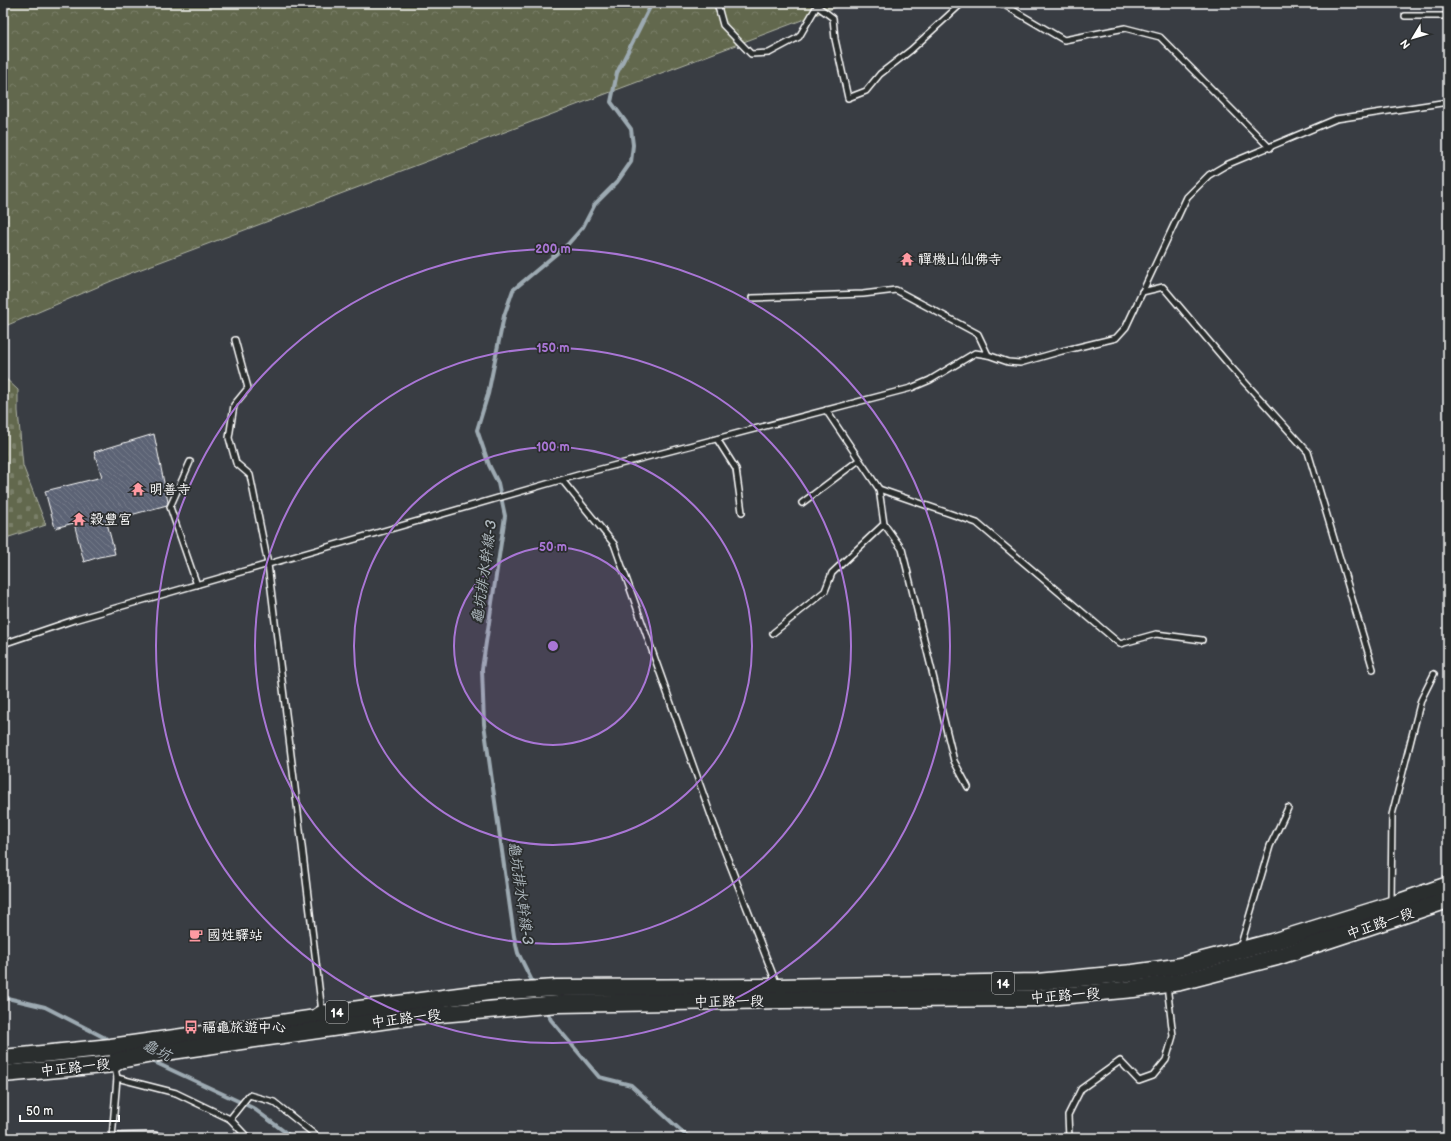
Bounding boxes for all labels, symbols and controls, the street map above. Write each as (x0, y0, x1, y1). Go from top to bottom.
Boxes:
north arrow (1393, 18, 1433, 58)
text: N (1398, 37, 1413, 51)
text: 200 m (535, 242, 571, 257)
temple icon: 禪機山仙佛寺 (899, 251, 915, 267)
place label: 禪機山仙佛寺 (918, 251, 1002, 268)
text: 150 m (537, 341, 569, 356)
text: 100 m (536, 440, 570, 455)
temple icon: 明善寺 (130, 481, 146, 497)
place label: 明善寺 (149, 481, 191, 498)
temple icon: 穀豐宮 (71, 511, 87, 527)
place label: 穀豐宮 (90, 511, 132, 528)
water label: 龜坑排水幹線-3 (468, 519, 501, 625)
text: 50 m (539, 540, 567, 555)
centre of rings (546, 639, 560, 653)
water label: 龜坑排水幹線-3 (504, 840, 537, 946)
street label: 中正路一段 (1344, 904, 1416, 943)
cafe icon: 國姓驛站 (188, 927, 204, 943)
place label: 國姓驛站 (207, 927, 263, 944)
road number: 14 (992, 972, 1014, 994)
street label: 中正路一段 (1030, 985, 1101, 1006)
street label: 中正路一段 (694, 992, 764, 1011)
road number: 14 (326, 1001, 348, 1023)
street label: 中正路一段 (370, 1006, 442, 1031)
bus stop icon: 福龜旅遊中心 (183, 1019, 199, 1035)
place label: 福龜旅遊中心 (202, 1019, 286, 1036)
water label: 龜坑 (139, 1035, 176, 1067)
street label: 中正路一段 (39, 1055, 111, 1080)
scale bar (20, 1097, 119, 1123)
text: 50 m (26, 1104, 53, 1119)

